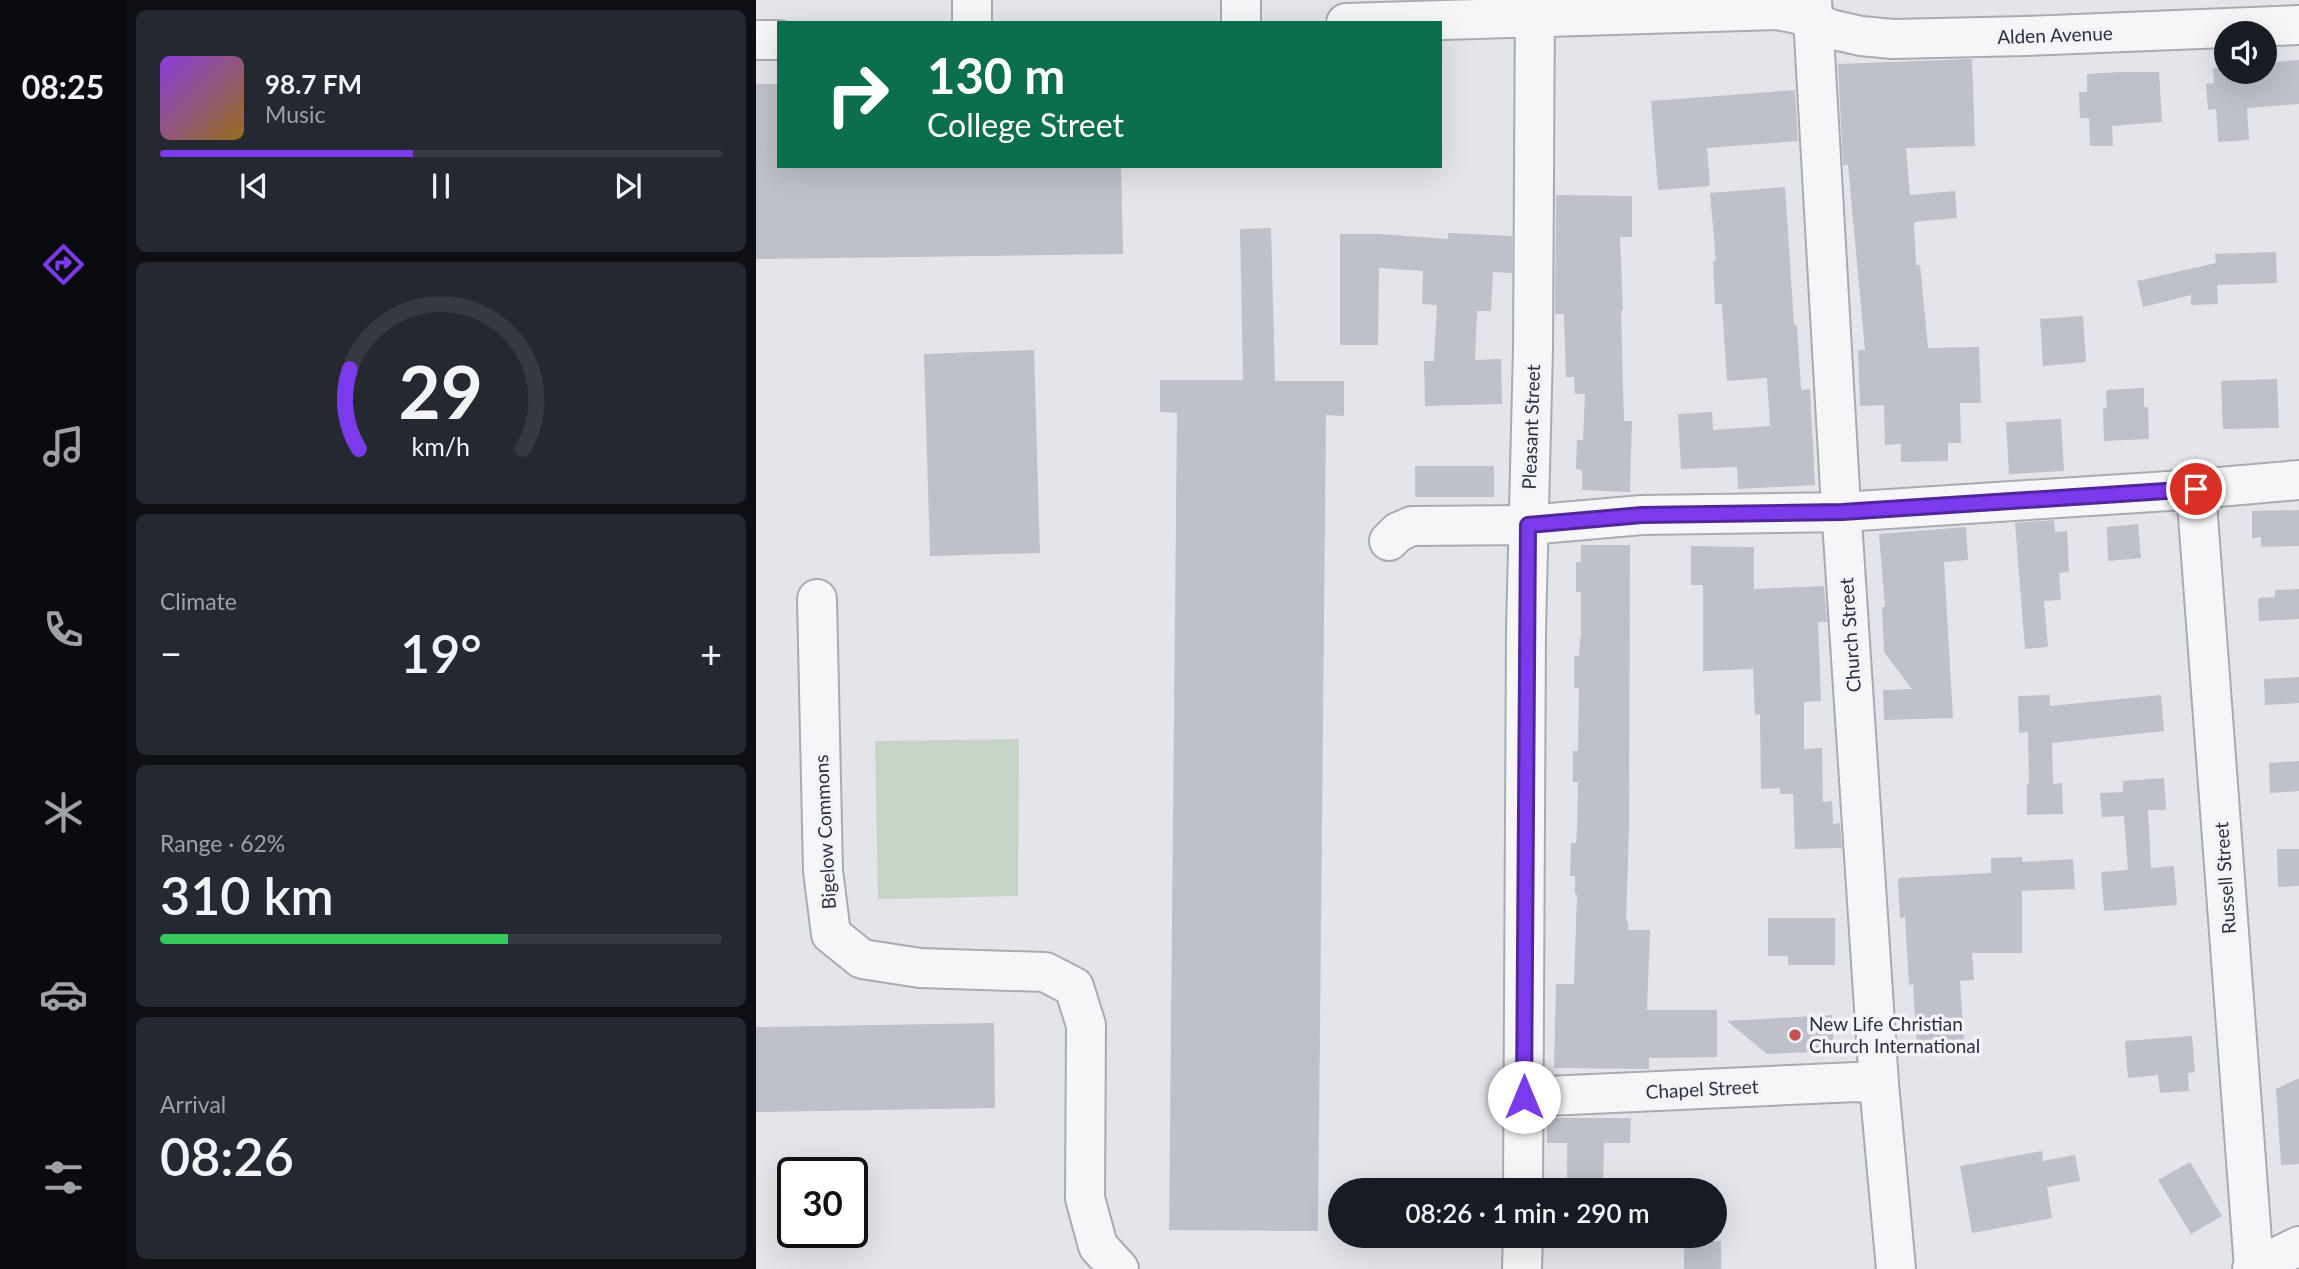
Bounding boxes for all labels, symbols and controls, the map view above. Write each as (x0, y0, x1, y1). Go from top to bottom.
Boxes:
street label: Alden Avenue (1997, 21, 2113, 48)
map controls (2214, 21, 2277, 84)
button: sound (2214, 21, 2277, 84)
text: 130 m (927, 46, 1065, 104)
icon: right (812, 49, 903, 140)
text: 08:25 (22, 67, 104, 106)
text: 98.7 FM (265, 68, 362, 100)
text: Music (265, 100, 325, 128)
text: College Street (927, 105, 1124, 144)
icon: previous (235, 167, 273, 205)
icon: pause (422, 167, 460, 205)
icon: next (609, 167, 647, 205)
icon: directions (39, 240, 88, 289)
text: 29 (399, 347, 483, 435)
street label: Pleasant Street (1517, 364, 1544, 490)
icon: music (39, 422, 88, 471)
text: km/h (412, 430, 470, 460)
pin (2166, 459, 2226, 519)
icon: arrive (2177, 470, 2215, 508)
street label: Church Street (1834, 577, 1865, 693)
text: Climate (160, 587, 237, 615)
icon: phone (39, 605, 88, 654)
text: 19° (400, 622, 482, 684)
text: − (160, 630, 182, 676)
text: + (700, 630, 722, 676)
street label: Bigelow Commons (809, 754, 840, 910)
icon: climate (39, 788, 88, 837)
street label: Russell Street (2209, 821, 2240, 935)
text: Range · 62% (160, 829, 285, 857)
text: 310 km (160, 864, 334, 926)
icon: car (39, 970, 88, 1019)
place label: New Life Christian Church International (1809, 1012, 1980, 1057)
marker: New Life Christian Church International (1787, 1027, 1803, 1043)
position arrow (1487, 1060, 1561, 1134)
street label: Chapel Street (1645, 1074, 1759, 1103)
text: Arrival (160, 1090, 226, 1118)
text: 08:26 (160, 1125, 294, 1187)
icon: filters (39, 1153, 88, 1202)
speed limit sign: 30 (777, 1157, 868, 1248)
text: 08:26 · 1 min · 290 m (1405, 1197, 1650, 1229)

